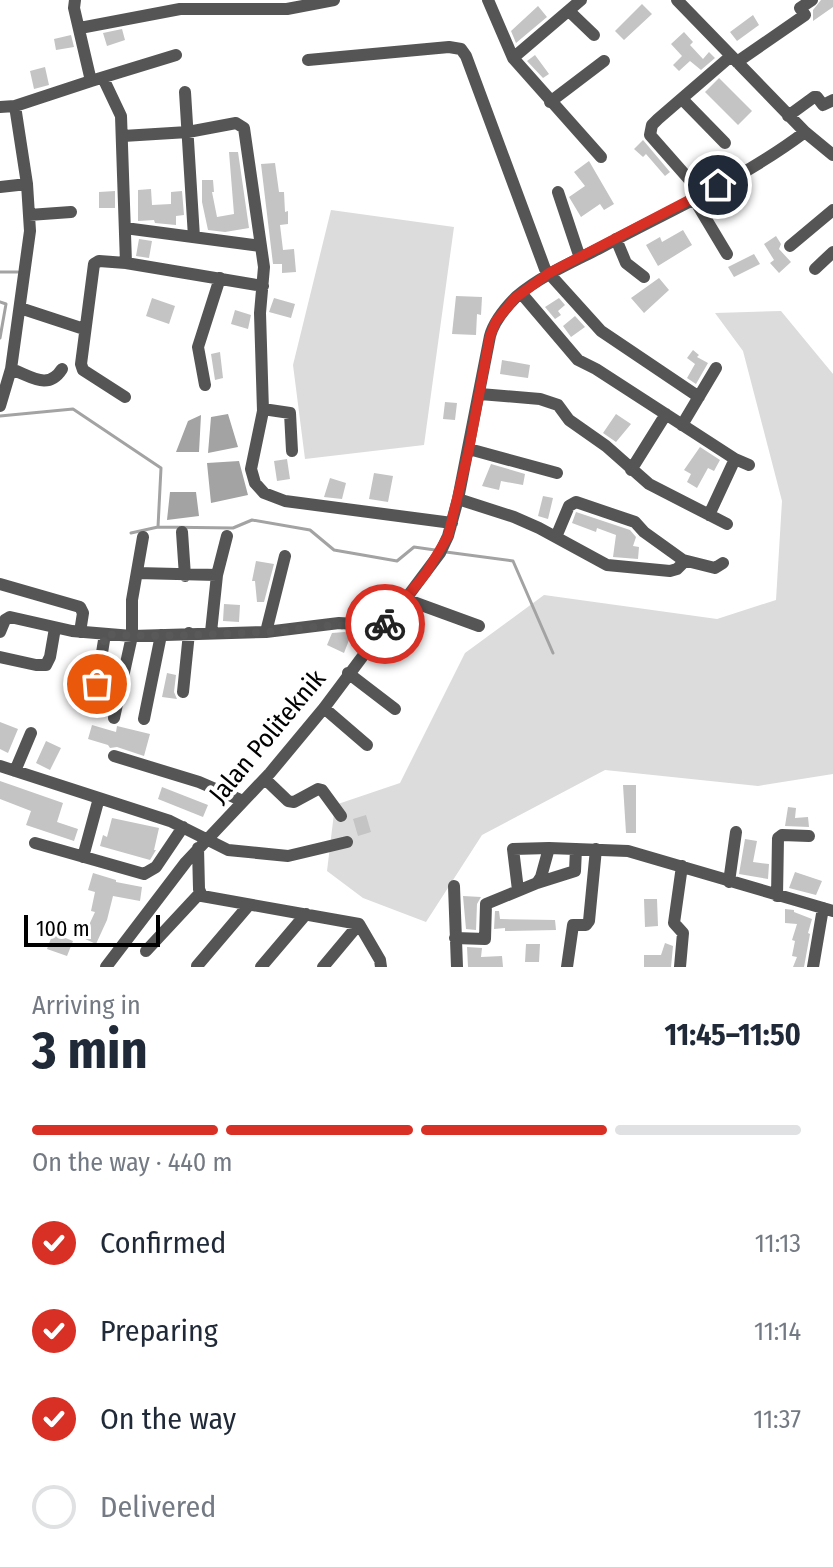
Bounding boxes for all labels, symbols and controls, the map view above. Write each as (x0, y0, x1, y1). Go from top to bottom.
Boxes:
pin (684, 151, 752, 219)
icon: home (696, 163, 740, 207)
courier (345, 584, 425, 664)
icon: bike (363, 602, 407, 646)
pin (63, 650, 131, 718)
icon: bag (75, 662, 119, 706)
street label: Jalan Politeknik (203, 663, 333, 809)
scale bar (24, 911, 160, 947)
text: 100 m (36, 915, 90, 942)
text: Arriving in (32, 990, 141, 1021)
text: 11:45–11:50 (664, 1017, 801, 1053)
text: 3 min (32, 1019, 148, 1082)
text: On the way · 440 m (32, 1147, 233, 1178)
icon: check (32, 1221, 76, 1265)
text: Confirmed (100, 1225, 226, 1261)
text: 11:13 (755, 1228, 801, 1259)
icon: check (32, 1309, 76, 1353)
text: Preparing (100, 1313, 218, 1349)
text: 11:14 (754, 1316, 801, 1347)
icon: check (32, 1397, 76, 1441)
text: On the way (100, 1401, 236, 1437)
text: 11:37 (753, 1404, 801, 1435)
text: Delivered (100, 1489, 216, 1525)

